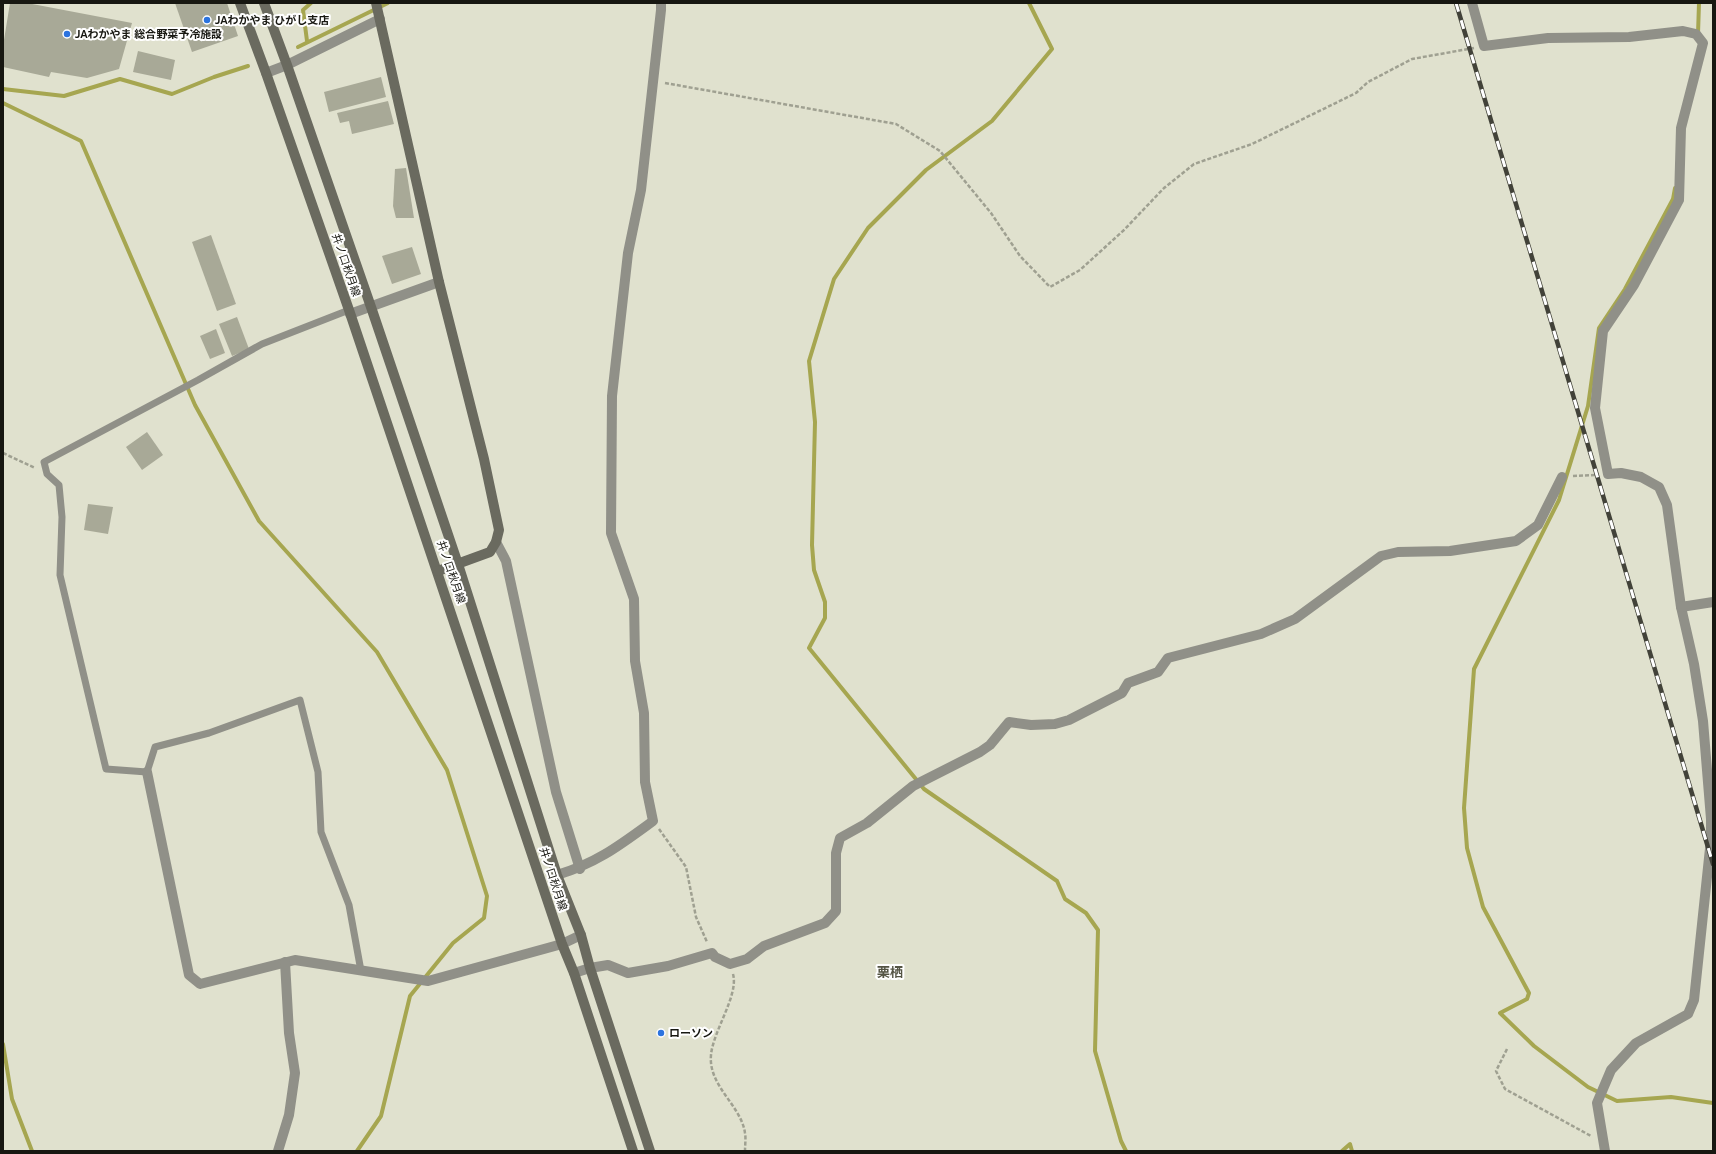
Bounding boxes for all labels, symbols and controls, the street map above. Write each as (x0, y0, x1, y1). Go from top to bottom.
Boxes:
place label: JAわかやま ひがし支店 (215, 14, 329, 27)
marker: JAわかやま ひがし支店 (202, 15, 212, 25)
place label: JAわかやま 総合野菜予冷施設 (75, 28, 222, 41)
marker: JAわかやま 総合野菜予冷施設 (62, 29, 72, 39)
street label: 井ノ口秋月線 (329, 232, 363, 298)
street label: 井ノ口秋月線 (434, 539, 468, 605)
street label: 井ノ口秋月線 (537, 846, 569, 912)
district label: 栗栖 (877, 965, 903, 980)
place label: ローソン (669, 1027, 713, 1040)
marker: ローソン (656, 1028, 666, 1038)

